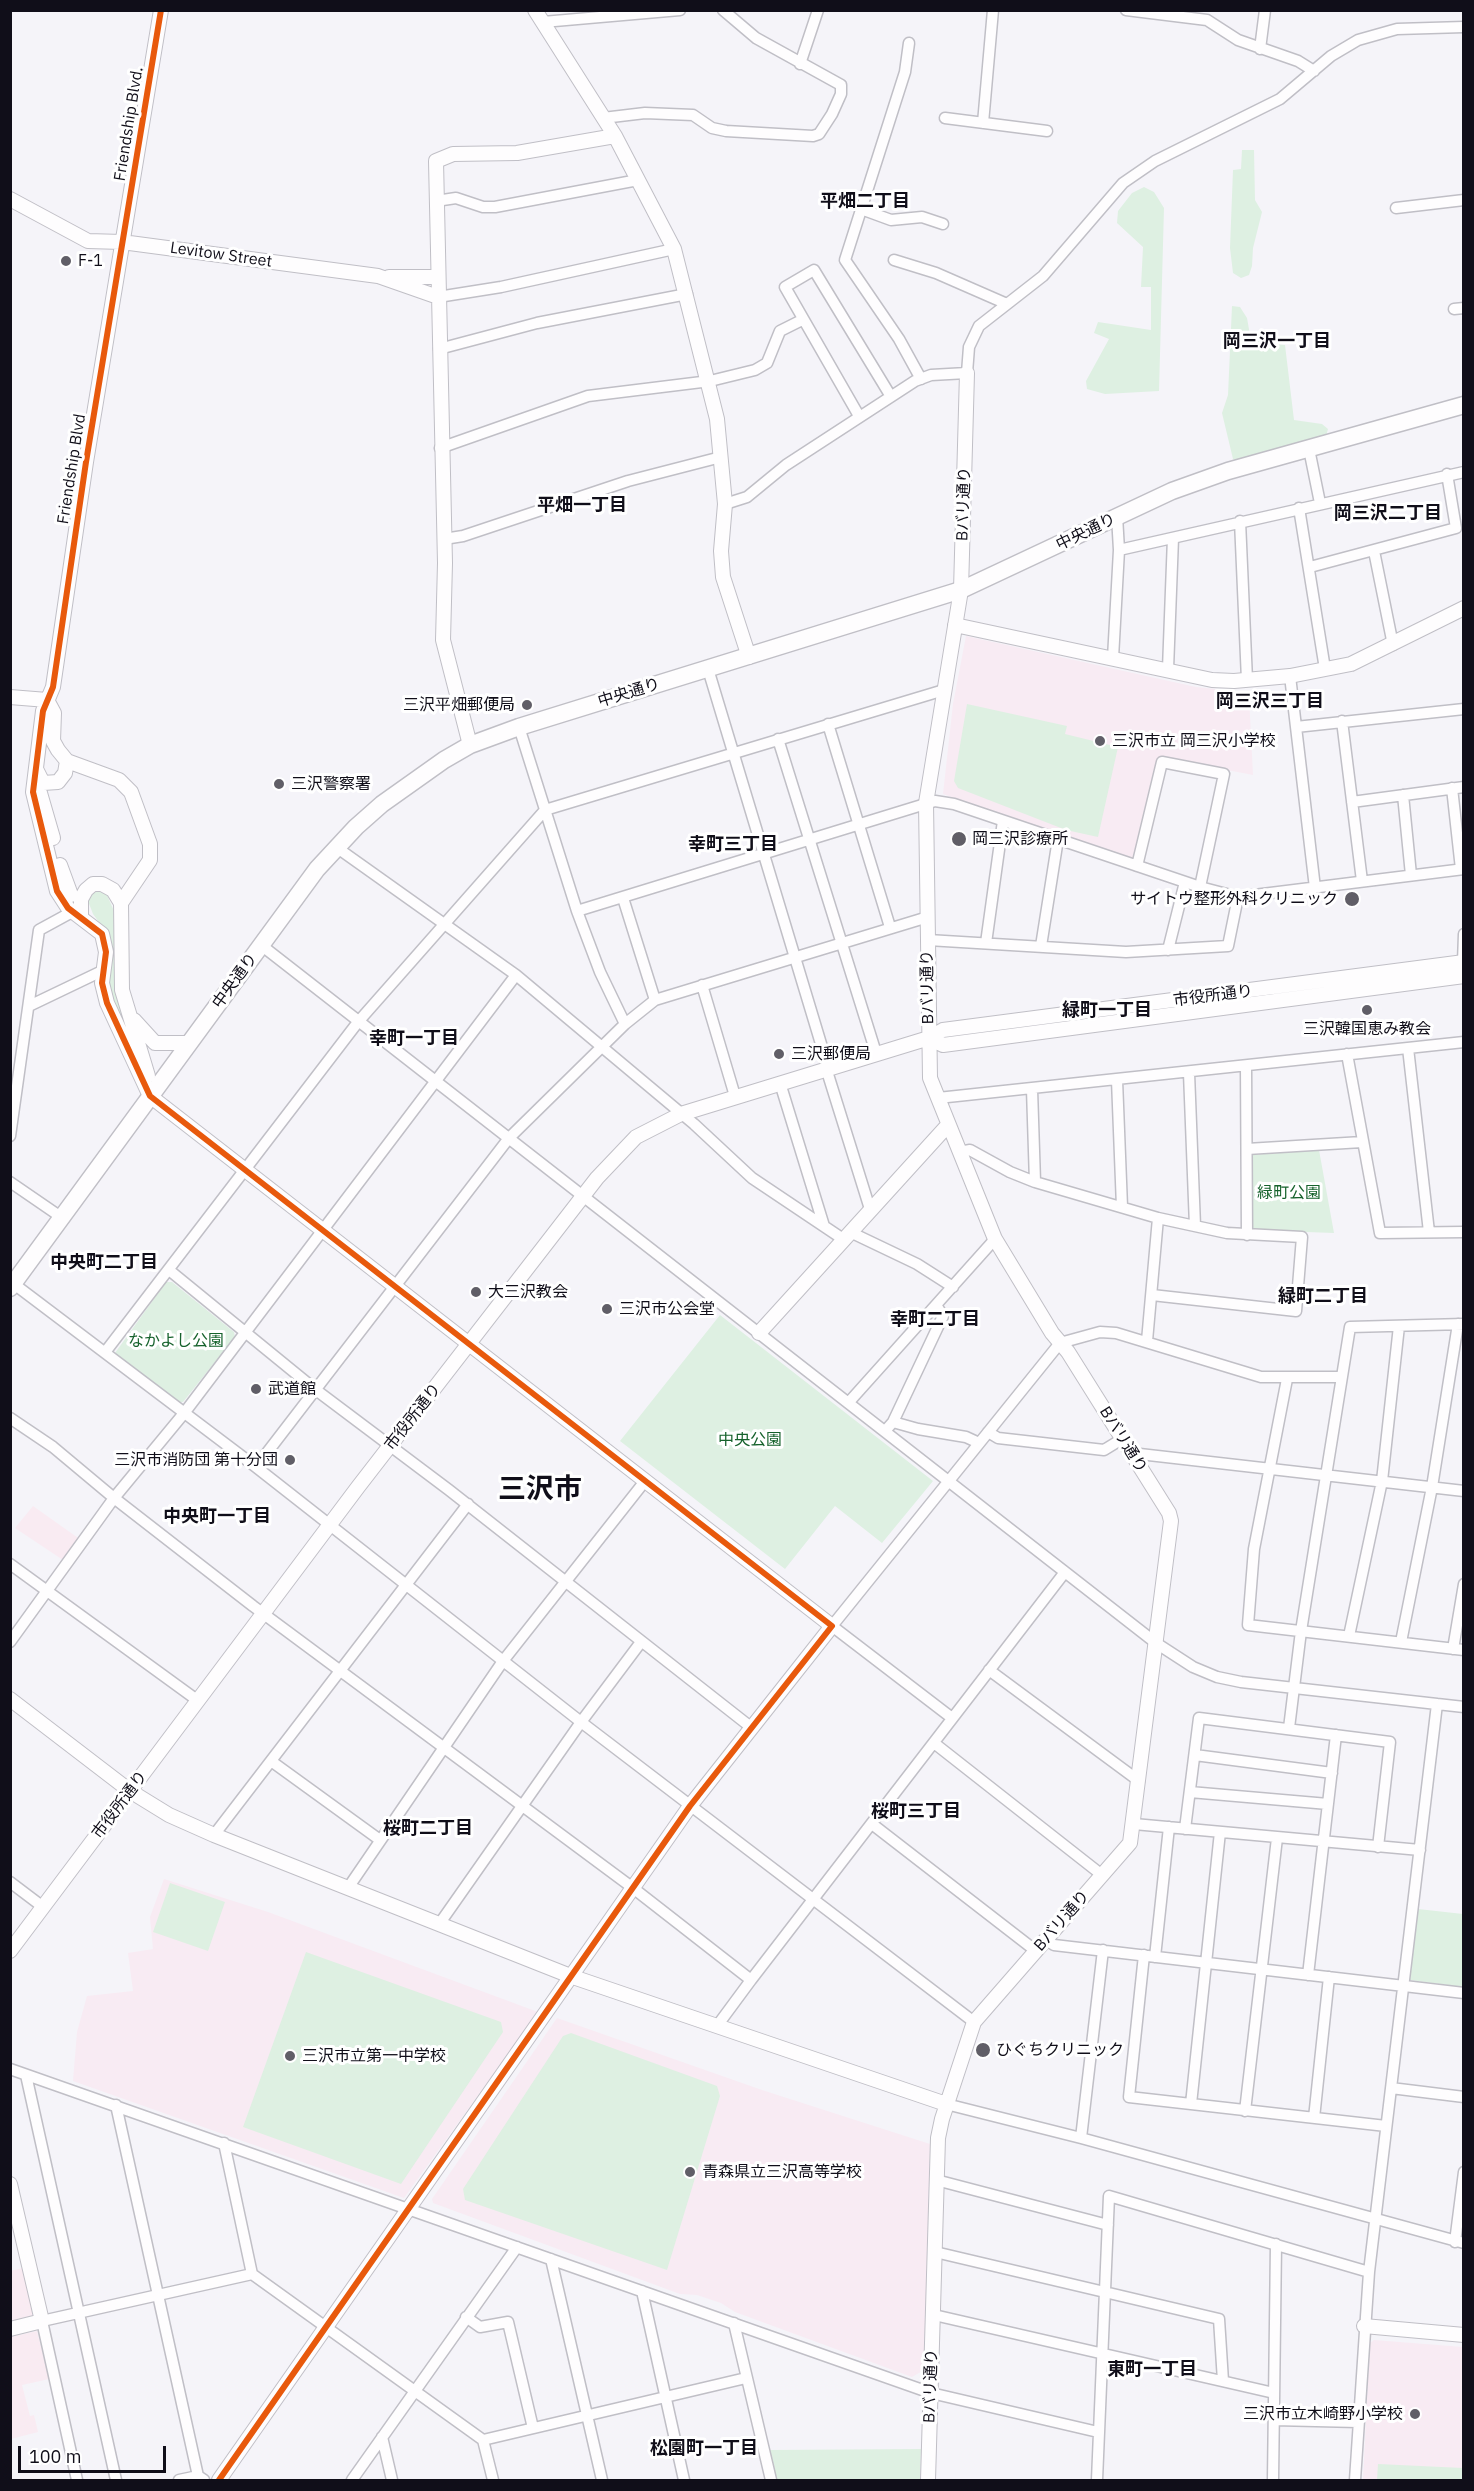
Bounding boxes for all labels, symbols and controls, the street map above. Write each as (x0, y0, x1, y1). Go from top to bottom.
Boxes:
street label: Friendship Blvd. (110, 65, 148, 183)
district label: 平畑二丁目 (820, 191, 910, 213)
street label: Levitow Street (169, 238, 273, 272)
place label: F-1 (78, 251, 103, 271)
marker: F-1 (59, 254, 73, 268)
district label: 岡三沢一丁目 (1223, 331, 1331, 353)
street label: Friendship Blvd (54, 413, 90, 525)
street label: Bバリ通り (953, 466, 975, 542)
district label: 平畑一丁目 (537, 495, 627, 517)
district label: 岡三沢二丁目 (1334, 503, 1442, 525)
street label: 中央通り (1053, 509, 1119, 555)
street label: 中央通り (596, 674, 662, 712)
district label: 岡三沢三丁目 (1216, 691, 1324, 713)
place label: 三沢平畑郵便局 (403, 695, 515, 715)
marker: 三沢平畑郵便局 (520, 698, 534, 712)
place label: 三沢市立 岡三沢小学校 (1112, 731, 1276, 751)
marker: 三沢市立 岡三沢小学校 (1093, 734, 1107, 748)
place label: 三沢警察署 (291, 774, 371, 794)
marker: 三沢警察署 (272, 777, 286, 791)
place label: 岡三沢診療所 (972, 829, 1068, 849)
marker: 岡三沢診療所 (950, 830, 968, 848)
district label: 幸町三丁目 (688, 834, 778, 856)
place label: サイトウ整形外科クリニック (1130, 889, 1338, 909)
marker: サイトウ整形外科クリニック (1343, 890, 1361, 908)
street label: 中央通り (208, 949, 262, 1013)
street label: Bバリ通り (918, 950, 938, 1024)
street label: 市役所通り (1172, 982, 1254, 1010)
district label: 緑町一丁目 (1062, 1000, 1152, 1022)
marker: 三沢韓国恵み教会 (1360, 1003, 1374, 1017)
place label: 三沢韓国恵み教会 (1303, 1019, 1431, 1039)
district label: 幸町一丁目 (369, 1028, 459, 1050)
place label: 三沢郵便局 (791, 1044, 871, 1064)
marker: 三沢郵便局 (772, 1047, 786, 1061)
park label: 緑町公園 (1257, 1183, 1321, 1203)
district label: 中央町二丁目 (50, 1252, 158, 1274)
place label: 大三沢教会 (488, 1282, 568, 1302)
marker: 大三沢教会 (469, 1285, 483, 1299)
district label: 緑町二丁目 (1278, 1286, 1368, 1308)
place label: 三沢市公会堂 (619, 1299, 715, 1319)
marker: 三沢市公会堂 (600, 1302, 614, 1316)
district label: 幸町二丁目 (890, 1309, 980, 1331)
park label: なかよし公園 (128, 1331, 224, 1351)
place label: 武道館 (268, 1379, 316, 1399)
street label: 市役所通り (381, 1380, 445, 1454)
marker: 武道館 (249, 1382, 263, 1396)
street label: Bバリ通り (1095, 1403, 1151, 1477)
park label: 中央公園 (718, 1430, 782, 1450)
place label: 三沢市消防団 第十分団 (114, 1450, 278, 1470)
marker: 三沢市消防団 第十分団 (283, 1453, 297, 1467)
district label: 三沢市 (498, 1473, 582, 1507)
district label: 中央町一丁目 (163, 1506, 271, 1528)
street label: 市役所通り (88, 1767, 152, 1843)
district label: 桜町三丁目 (871, 1801, 961, 1823)
district label: 桜町二丁目 (383, 1818, 473, 1840)
street label: Bバリ通り (1030, 1887, 1094, 1955)
place label: ひぐちクリニック (996, 2040, 1124, 2060)
marker: ひぐちクリニック (974, 2041, 992, 2059)
place label: 三沢市立第一中学校 (302, 2046, 446, 2066)
marker: 三沢市立第一中学校 (283, 2049, 297, 2063)
place label: 青森県立三沢高等学校 (702, 2162, 862, 2182)
marker: 青森県立三沢高等学校 (683, 2165, 697, 2179)
street label: Bバリ通り (920, 2348, 942, 2424)
district label: 東町一丁目 (1107, 2359, 1197, 2381)
place label: 三沢市立木崎野小学校 (1243, 2404, 1403, 2424)
marker: 三沢市立木崎野小学校 (1408, 2407, 1422, 2421)
scale bar (21, 2434, 170, 2472)
district label: 松園町一丁目 (650, 2438, 758, 2460)
text: 100 m (29, 2445, 81, 2468)

